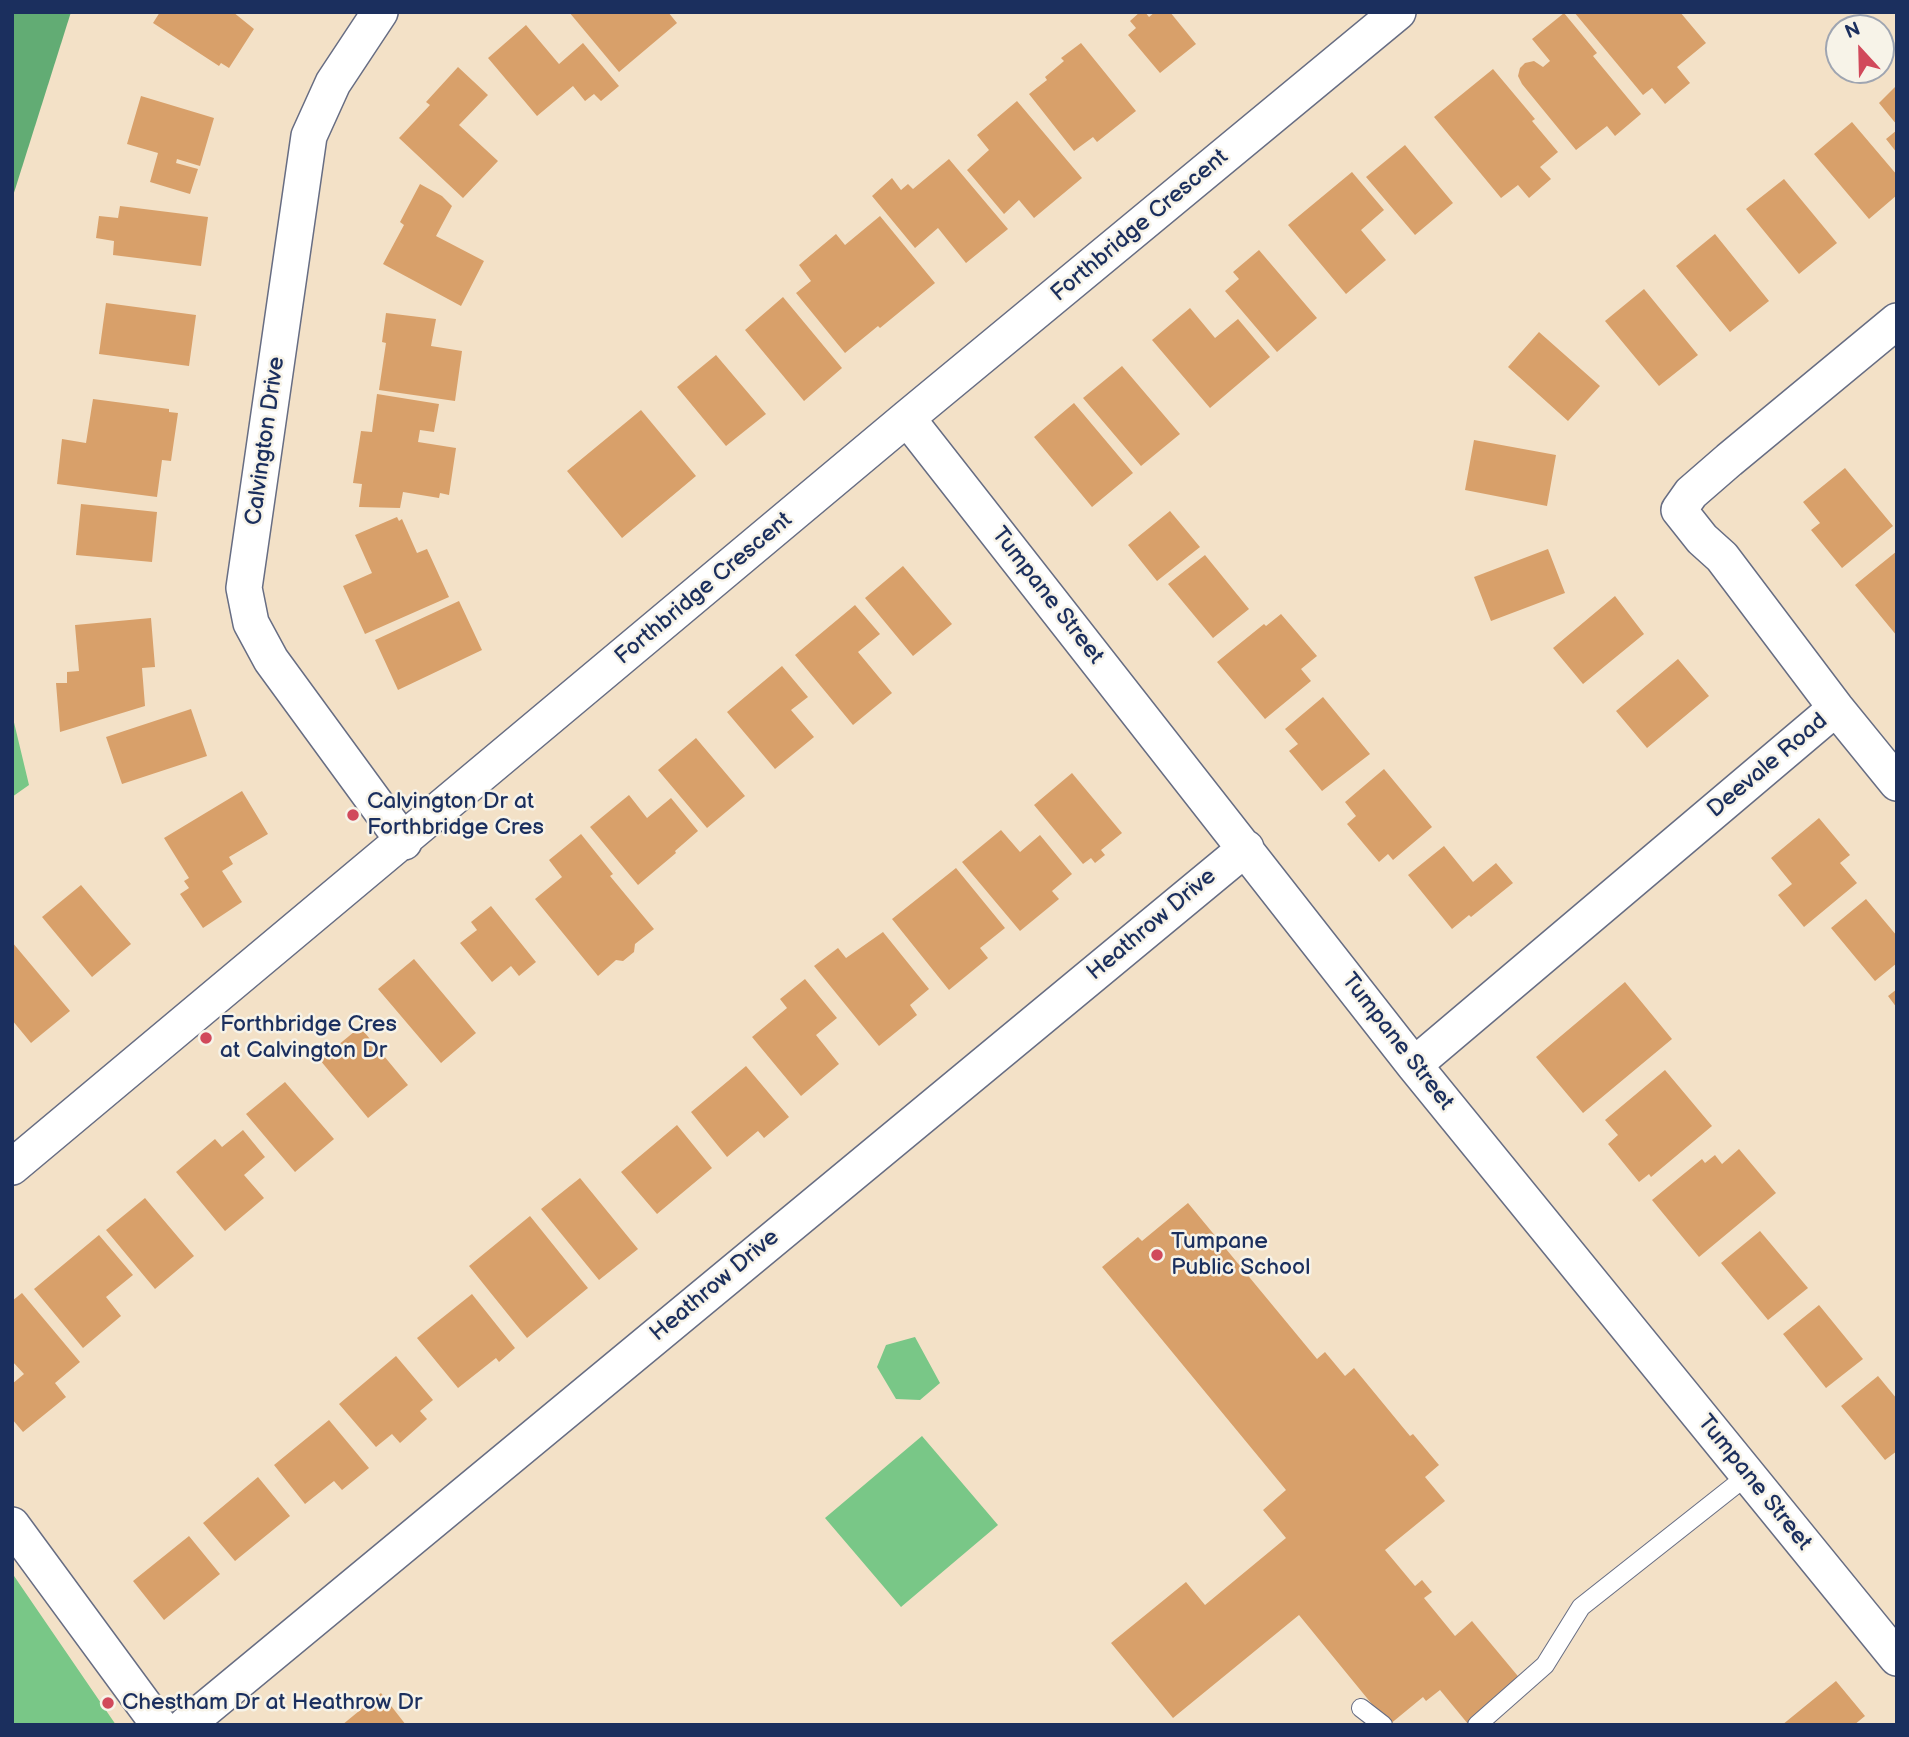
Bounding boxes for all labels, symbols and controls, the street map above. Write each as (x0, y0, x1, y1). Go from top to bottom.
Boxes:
north arrow (1825, 14, 1895, 84)
text: N (1842, 18, 1864, 44)
street label: Forthbridge Crescent (1046, 144, 1234, 308)
street label: Calvington Drive (241, 355, 291, 527)
street label: Forthbridge Crescent (610, 507, 798, 671)
street label: Tumpane Street (985, 522, 1109, 670)
street label: Deevale Road (1703, 708, 1833, 824)
place label: Calvington Dr at Forthbridge Cres (367, 788, 544, 842)
marker: Calvington Dr at Forthbridge Cres (345, 807, 361, 823)
street label: Heathrow Drive (1082, 863, 1222, 987)
street label: Tumpane Street (1335, 968, 1459, 1116)
place label: Forthbridge Cres at Calvington Dr (220, 1011, 397, 1065)
marker: Forthbridge Cres at Calvington Dr (198, 1030, 214, 1046)
street label: Heathrow Drive (645, 1224, 785, 1348)
place label: Tumpane Public School (1171, 1228, 1310, 1282)
marker: Tumpane Public School (1149, 1247, 1165, 1263)
street label: Tumpane Street (1691, 1410, 1817, 1556)
place label: Chestham Dr at Heathrow Dr (122, 1689, 422, 1717)
marker: Chestham Dr at Heathrow Dr (100, 1695, 116, 1711)

